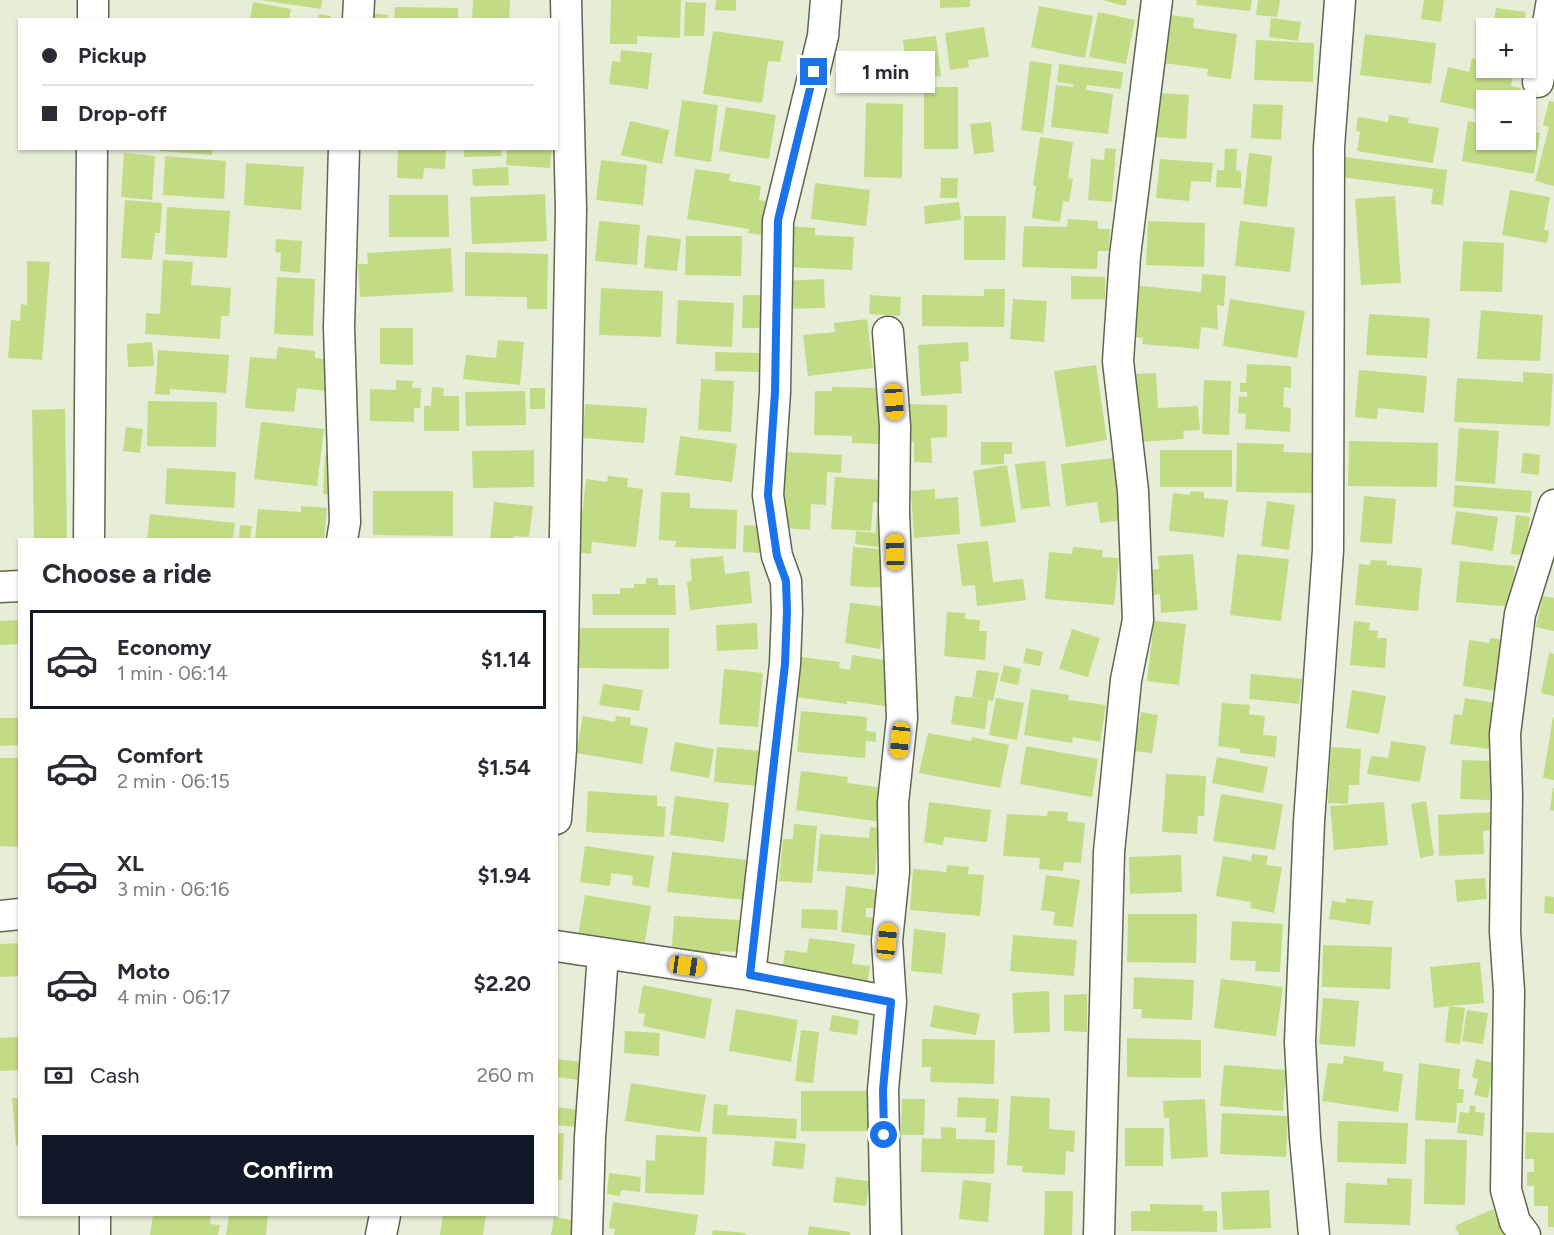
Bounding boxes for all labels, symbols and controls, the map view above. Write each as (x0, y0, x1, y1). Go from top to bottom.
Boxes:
map controls (1476, 18, 1536, 150)
button: + (1476, 18, 1536, 78)
text: Pickup (78, 42, 147, 69)
callout: 1 min (835, 51, 934, 93)
route end (800, 58, 827, 85)
text: 1 min (862, 60, 909, 84)
button: − (1476, 90, 1536, 150)
text: Drop-off (78, 100, 167, 127)
car (884, 383, 904, 421)
car (886, 534, 904, 570)
text: Choose a ride (42, 557, 211, 590)
icon: car (45, 633, 99, 687)
text: Economy (117, 634, 212, 661)
text: $1.14 (481, 646, 531, 673)
text: 1 min · 06:14 (117, 661, 228, 685)
car (889, 721, 911, 759)
icon: car (45, 741, 99, 795)
text: Comfort (117, 742, 203, 769)
text: $1.54 (477, 754, 531, 781)
text: 2 min · 06:15 (117, 769, 230, 793)
icon: car (45, 849, 99, 903)
text: XL (117, 850, 144, 877)
text: $1.94 (477, 862, 531, 889)
text: 3 min · 06:16 (117, 877, 229, 901)
car (876, 922, 898, 960)
car (668, 955, 706, 977)
icon: car (45, 957, 99, 1011)
text: Moto (117, 958, 170, 985)
text: $2.20 (474, 970, 531, 997)
text: 4 min · 06:17 (117, 985, 230, 1009)
icon: cash (42, 1059, 75, 1092)
text: Cash (90, 1062, 140, 1089)
text: 260 m (477, 1063, 534, 1087)
route start (870, 1121, 897, 1148)
button: Confirm (42, 1135, 534, 1204)

